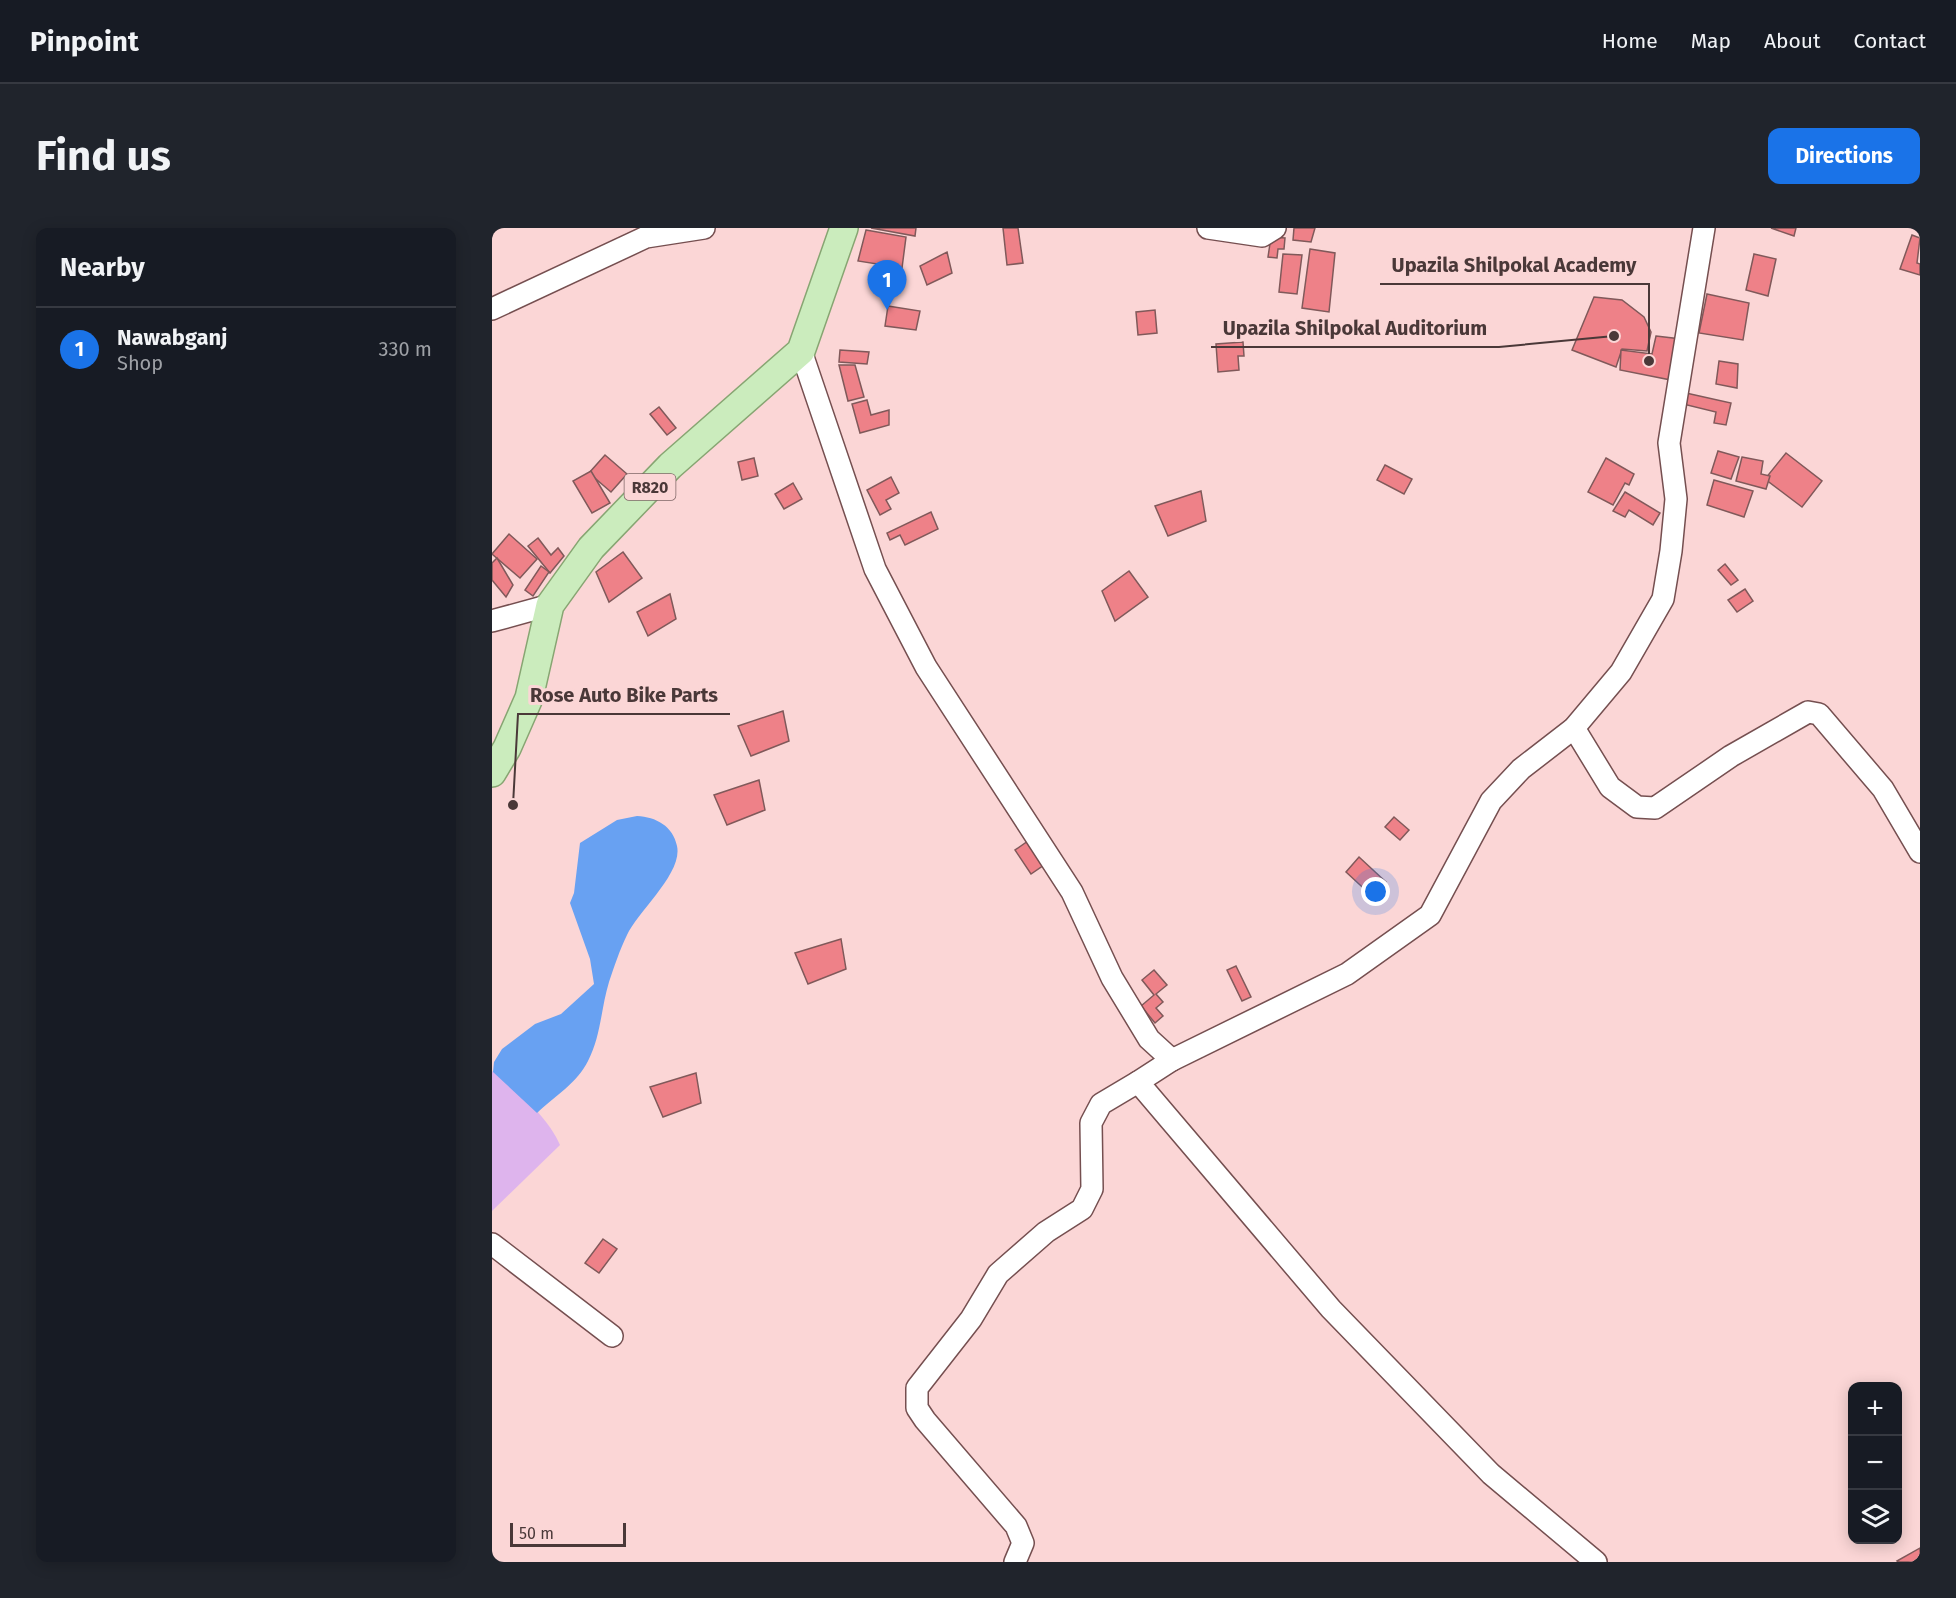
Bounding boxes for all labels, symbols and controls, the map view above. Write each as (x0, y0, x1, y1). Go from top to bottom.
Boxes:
text: Pinpoint (30, 25, 139, 58)
text: Home (1602, 28, 1658, 54)
text: Map (1691, 28, 1731, 54)
text: About (1764, 28, 1821, 54)
text: Contact (1854, 28, 1926, 54)
button: Directions (1768, 128, 1920, 184)
text: Find us (36, 131, 171, 181)
callout: Upazila Shilpokal Academy (1380, 246, 1649, 284)
text: Nearby (60, 252, 145, 283)
text: Upazila Shilpokal Academy (1392, 253, 1637, 277)
pin: 1 (868, 260, 906, 310)
callout: Upazila Shilpokal Auditorium (1211, 309, 1499, 347)
text: Upazila Shilpokal Auditorium (1223, 316, 1487, 340)
text: Nawabganj (117, 324, 227, 351)
text: 1 (75, 337, 84, 361)
text: 330 m (378, 337, 432, 361)
text: Shop (117, 351, 163, 375)
road number: R820 (624, 474, 676, 500)
callout: Rose Auto Bike Parts (518, 676, 730, 714)
text: Rose Auto Bike Parts (530, 683, 718, 707)
your location (1361, 877, 1390, 906)
map controls (1848, 1382, 1902, 1544)
button: + (1848, 1382, 1902, 1436)
button: − (1848, 1436, 1902, 1490)
button: layers (1848, 1490, 1902, 1544)
scale bar (510, 1520, 626, 1548)
text: 50 m (519, 1524, 554, 1543)

